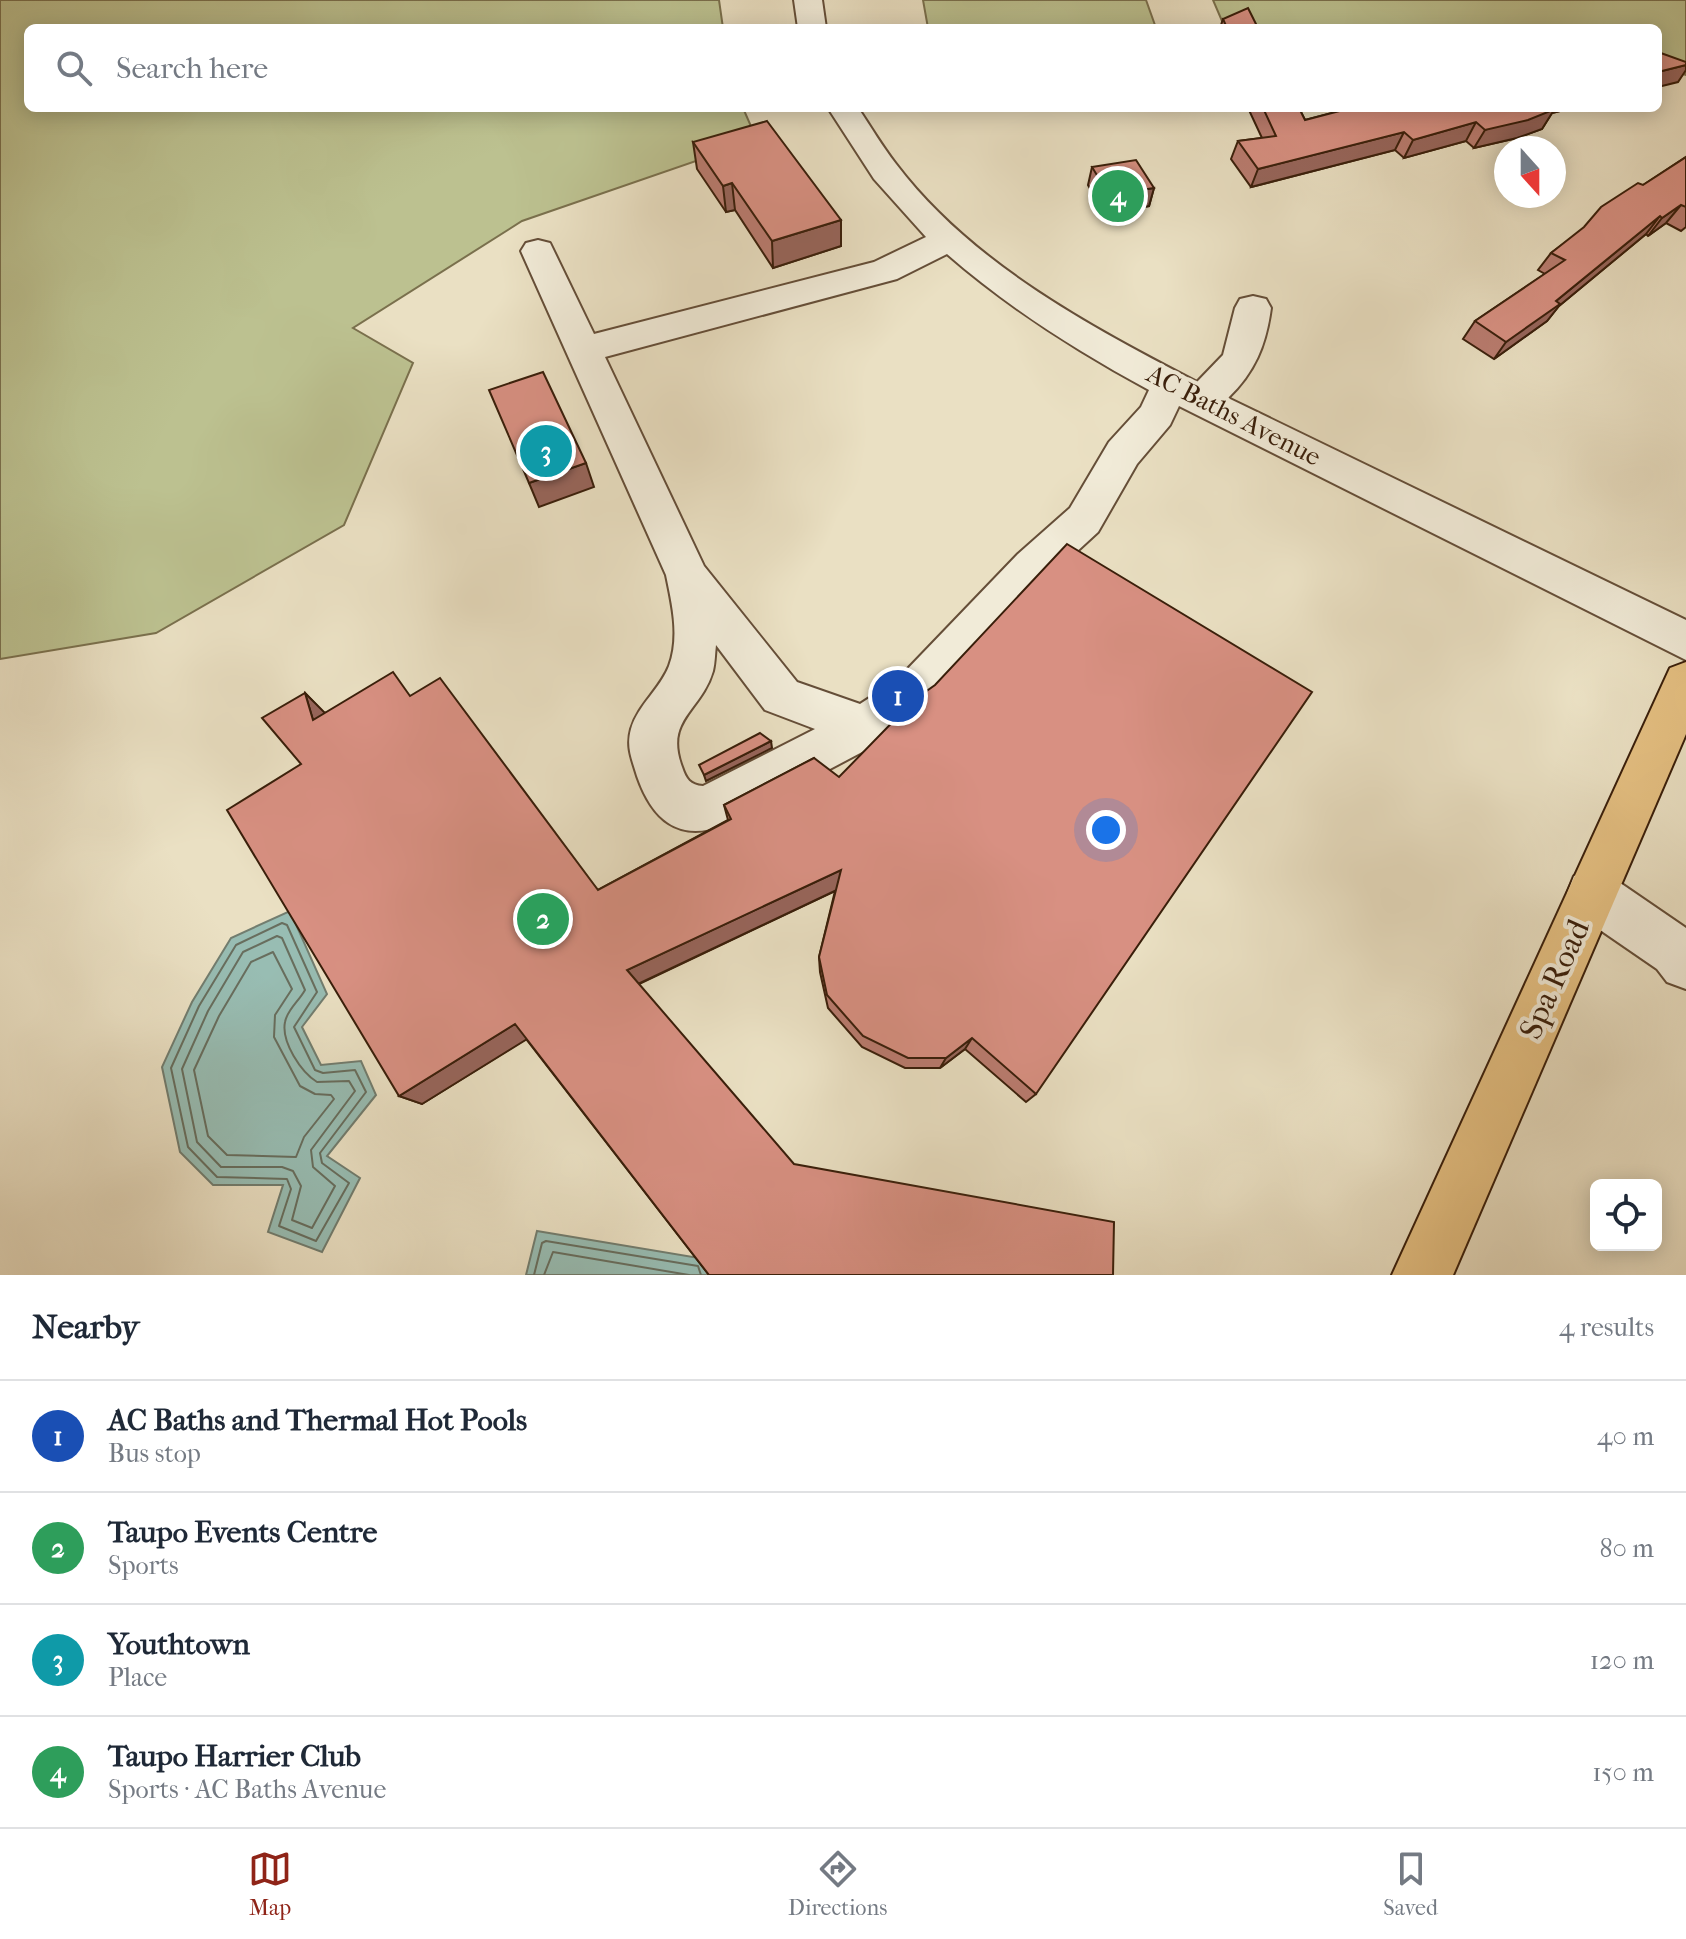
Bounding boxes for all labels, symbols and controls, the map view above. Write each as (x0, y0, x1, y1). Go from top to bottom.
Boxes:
search box (24, 24, 1662, 112)
icon: search (52, 46, 96, 90)
text: Search here (116, 51, 268, 86)
north arrow (1494, 136, 1566, 208)
pin: 4 (1092, 166, 1144, 226)
street label: AC Baths Avenue (1141, 358, 1326, 473)
pin: 3 (520, 421, 572, 481)
pin: 1 (872, 666, 924, 726)
your location (1086, 810, 1126, 850)
pin: 2 (517, 889, 569, 949)
street label: Spa Road (1512, 913, 1597, 1045)
map controls (1590, 1179, 1662, 1251)
button: locate (1590, 1179, 1662, 1251)
text: Nearby (32, 1307, 139, 1347)
text: 4 results (1559, 1312, 1654, 1343)
text: AC Baths and Thermal Hot Pools (108, 1403, 527, 1438)
text: 1 (53, 1421, 63, 1452)
text: 40 m (1597, 1421, 1654, 1452)
text: Bus stop (108, 1438, 201, 1469)
text: Taupo Events Centre (108, 1515, 377, 1550)
text: 2 (51, 1533, 65, 1564)
text: 80 m (1599, 1533, 1654, 1564)
text: Sports (108, 1550, 179, 1581)
text: Youthtown (108, 1627, 250, 1662)
text: 3 (53, 1645, 63, 1676)
text: 120 m (1590, 1645, 1654, 1676)
text: Place (108, 1662, 167, 1693)
text: Taupo Harrier Club (108, 1739, 361, 1774)
text: 4 (50, 1757, 66, 1788)
text: 150 m (1592, 1757, 1654, 1788)
text: Sports · AC Baths Avenue (108, 1774, 386, 1805)
tab: Map (248, 1847, 292, 1921)
tab: Directions (788, 1847, 887, 1921)
tab: Saved (1383, 1847, 1438, 1921)

